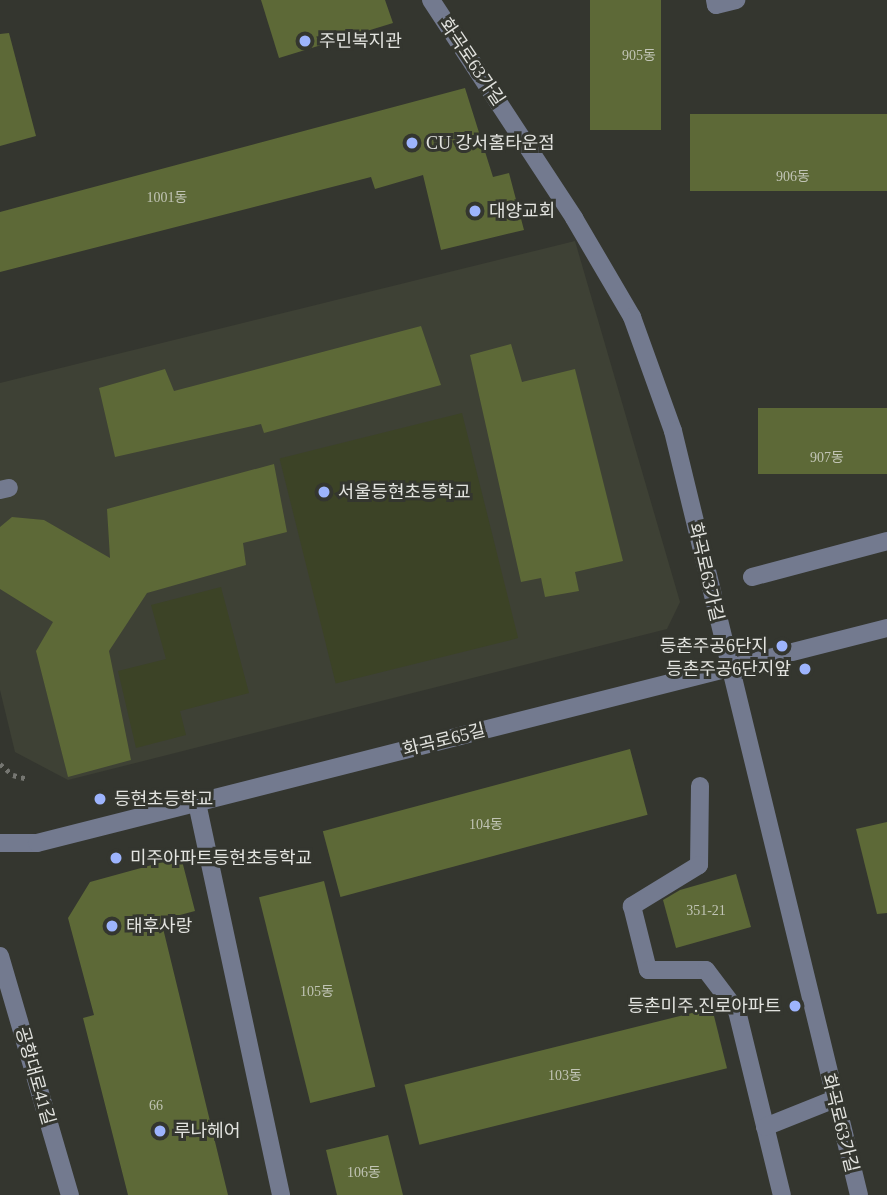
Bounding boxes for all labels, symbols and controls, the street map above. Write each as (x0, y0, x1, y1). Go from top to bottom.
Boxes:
street label: 화곡로63가길 (435, 14, 509, 110)
place label: 주민복지관 (319, 30, 402, 52)
marker: 주민복지관 (297, 33, 313, 49)
house number: 905동 (622, 48, 656, 64)
place label: CU 강서홈타운점 (426, 132, 555, 154)
marker: CU 강서홈타운점 (404, 135, 420, 151)
house number: 906동 (776, 169, 810, 185)
house number: 1001동 (147, 190, 187, 206)
place label: 대양교회 (489, 200, 555, 222)
marker: 대양교회 (467, 203, 483, 219)
house number: 907동 (810, 450, 844, 466)
place label: 서울등현초등학교 (338, 481, 470, 503)
marker: 서울등현초등학교 (316, 484, 332, 500)
street label: 화곡로63가길 (684, 520, 728, 624)
place label: 등촌주공6단지 (660, 635, 768, 657)
marker: 등촌주공6단지 (774, 638, 790, 654)
place label: 등촌주공6단지앞 (666, 658, 791, 680)
marker: 등촌주공6단지앞 (797, 661, 813, 677)
street label: 화곡로65길 (401, 719, 487, 761)
place label: 등현초등학교 (114, 788, 213, 810)
marker: 등현초등학교 (92, 791, 108, 807)
house number: 104동 (469, 817, 503, 833)
place label: 미주아파트등현초등학교 (130, 847, 312, 869)
marker: 미주아파트등현초등학교 (108, 850, 124, 866)
house number: 351-21 (686, 903, 726, 919)
place label: 태후사랑 (126, 915, 192, 937)
marker: 태후사랑 (104, 918, 120, 934)
house number: 105동 (300, 984, 334, 1000)
place label: 등촌미주.진로아파트 (627, 995, 781, 1017)
marker: 등촌미주.진로아파트 (787, 998, 803, 1014)
street label: 공항대로41길 (11, 1025, 59, 1127)
house number: 103동 (548, 1068, 582, 1084)
street label: 화곡로63가길 (817, 1071, 863, 1175)
house number: 66 (149, 1098, 163, 1114)
place label: 루나헤어 (174, 1120, 240, 1142)
marker: 루나헤어 (152, 1123, 168, 1139)
house number: 106동 (347, 1165, 381, 1181)

